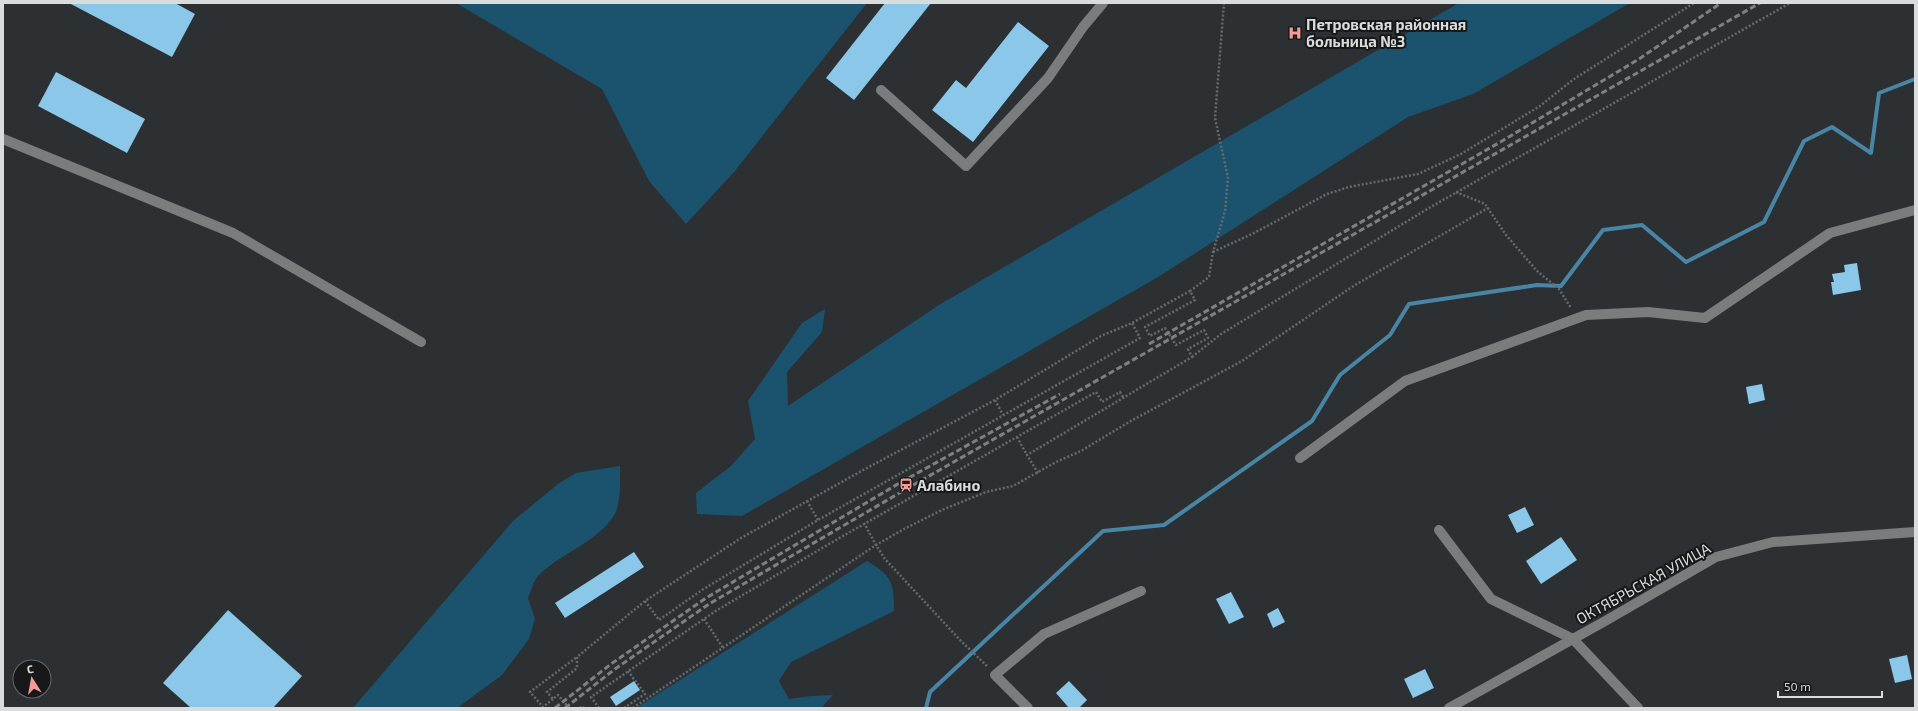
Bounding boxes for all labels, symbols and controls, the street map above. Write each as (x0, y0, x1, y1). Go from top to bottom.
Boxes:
place label: Петровская районная больница №3 (1306, 15, 1466, 50)
hospital icon: Петровская районная больница №3 (1287, 25, 1303, 41)
place label: Алабино (917, 476, 980, 494)
station icon: Алабино (898, 477, 914, 493)
street label: ОКТЯБРЬСКАЯ УЛИЦА (1573, 538, 1714, 627)
north arrow (12, 659, 52, 699)
text: С (26, 662, 35, 676)
scale bar (1778, 673, 1882, 699)
text: 50 m (1784, 679, 1811, 693)

